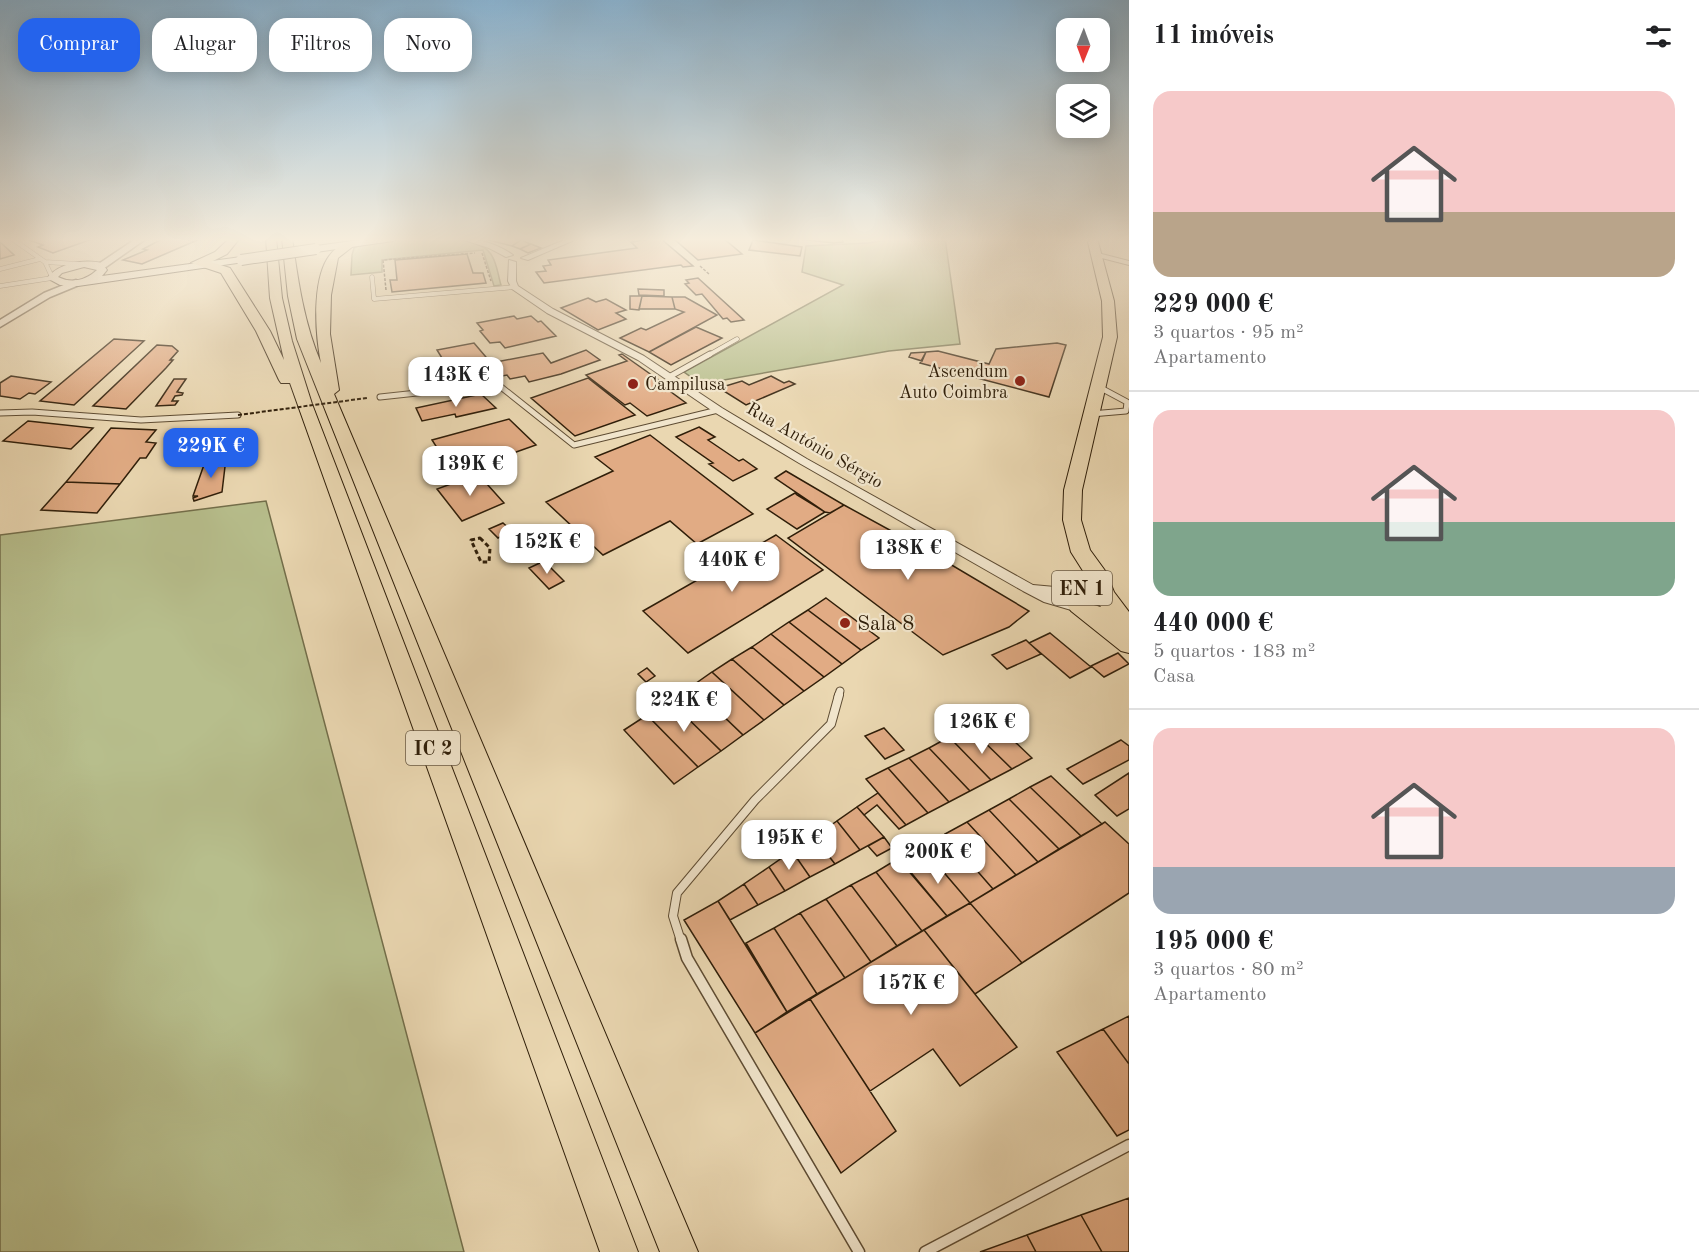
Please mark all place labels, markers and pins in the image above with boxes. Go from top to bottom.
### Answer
pin: 143K € [407,357,505,408]
place label: Ascendum Auto Coimbra [899,363,1008,402]
marker: Ascendum Auto Coimbra [1013,374,1027,388]
place label: Campilusa [645,376,726,394]
marker: Campilusa [626,377,640,391]
pin: 229K € [162,428,260,479]
pin: 139K € [421,446,519,497]
pin: 152K € [498,524,596,575]
pin: 138K € [859,530,957,581]
pin: 440K € [683,542,781,593]
place label: Sala 8 [857,614,915,635]
marker: Sala 8 [838,616,852,630]
pin: 224K € [635,682,733,733]
pin: 126K € [933,704,1031,755]
pin: 195K € [740,820,838,871]
pin: 200K € [889,834,987,885]
pin: 157K € [862,965,960,1016]

